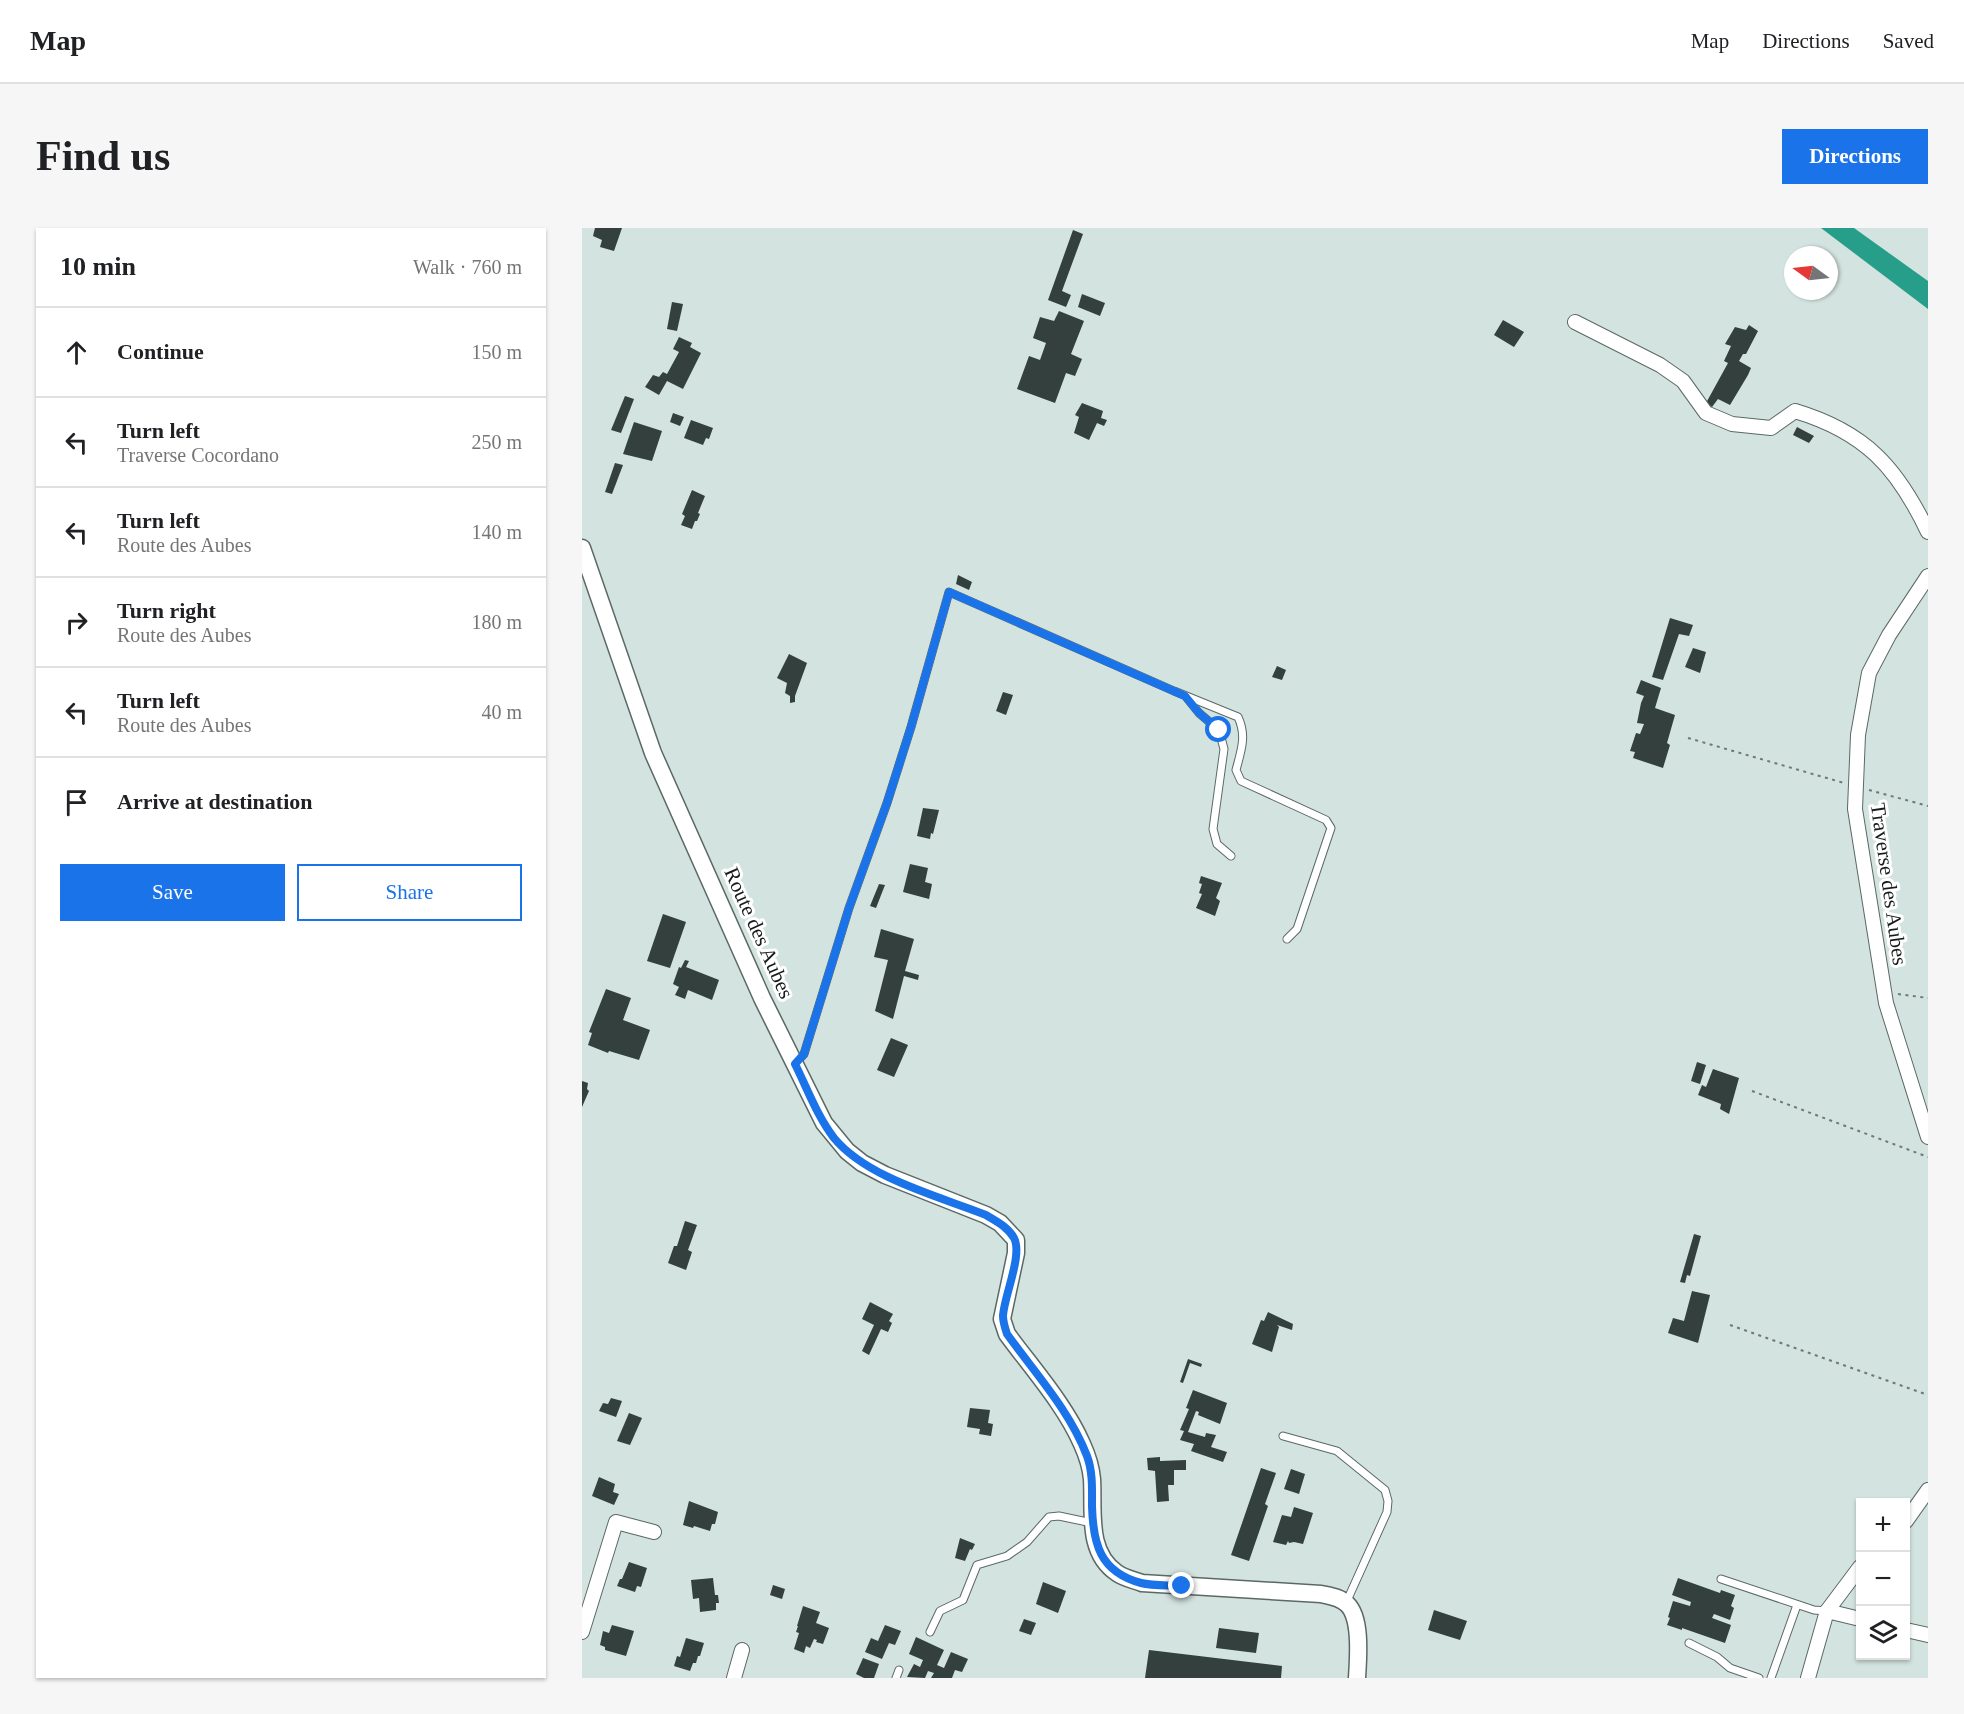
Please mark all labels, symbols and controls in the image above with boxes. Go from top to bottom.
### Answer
text: Map [30,25,86,56]
text: Map [1691,29,1729,53]
text: Directions [1762,29,1850,53]
text: Saved [1883,29,1934,53]
button: Directions [1782,129,1928,184]
text: Find us [36,133,170,179]
north arrow [1784,246,1838,300]
text: 10 min [60,252,136,281]
text: Walk · 760 m [413,256,522,278]
icon: ahead [60,336,93,369]
text: Continue [117,339,204,364]
text: 150 m [471,341,522,363]
text: Turn left [117,418,200,443]
icon: left [60,426,93,459]
text: 250 m [471,431,522,453]
text: Traverse Cocordano [117,444,279,466]
text: Turn left [117,508,200,533]
icon: left [60,516,93,549]
text: 140 m [471,521,522,543]
text: Route des Aubes [117,534,251,556]
text: Turn right [117,598,216,623]
icon: right [60,606,93,639]
text: 180 m [471,611,522,633]
text: Route des Aubes [117,624,251,646]
text: Turn left [117,688,200,713]
icon: left [60,696,93,729]
text: 40 m [481,701,522,723]
text: Route des Aubes [117,714,251,736]
route start [1205,716,1231,742]
icon: arrive [60,786,93,819]
text: Arrive at destination [117,789,313,814]
street label: Traverse des Aubes [1866,801,1912,967]
button: Save [60,864,285,921]
button: Share [297,864,522,921]
street label: Route des Aubes [719,864,799,1002]
map controls [1856,1498,1910,1660]
button: + [1856,1498,1910,1552]
button: − [1856,1552,1910,1606]
route end [1168,1572,1194,1598]
button: layers [1856,1606,1910,1660]

